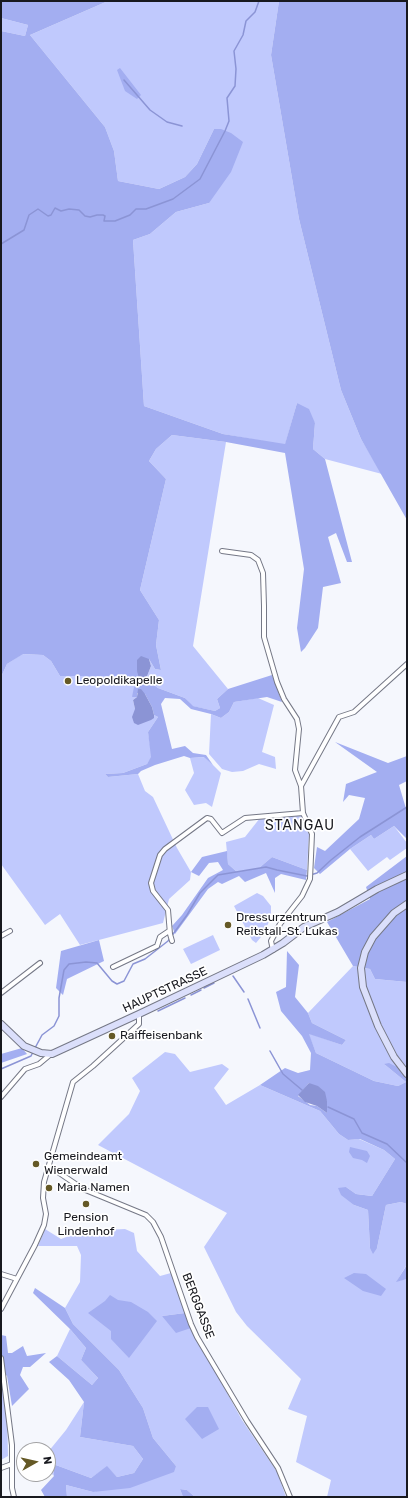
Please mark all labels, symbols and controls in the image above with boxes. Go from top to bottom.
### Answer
place label: Leopoldikapelle [76,674,162,688]
marker: Leopoldikapelle [63,676,73,686]
district label: STANGAU [265,818,335,834]
place label: Dressurzentrum Reitstall-St. Lukas [236,911,338,939]
marker: Dressurzentrum Reitstall-St. Lukas [223,920,233,930]
street label: HAUPTSTRASSE [120,964,210,1016]
place label: Raiffeisenbank [120,1029,203,1043]
marker: Raiffeisenbank [107,1031,117,1041]
place label: Gemeindeamt Wienerwald [44,1150,122,1178]
marker: Gemeindeamt Wienerwald [31,1159,41,1169]
place label: Maria Namen [57,1181,130,1195]
marker: Maria Namen [44,1183,54,1193]
marker: Pension Lindenhof [81,1199,91,1209]
place label: Pension Lindenhof [58,1211,114,1239]
street label: BERGGASSE [179,1271,217,1341]
north arrow [16,1442,56,1482]
text: N [40,1456,54,1465]

